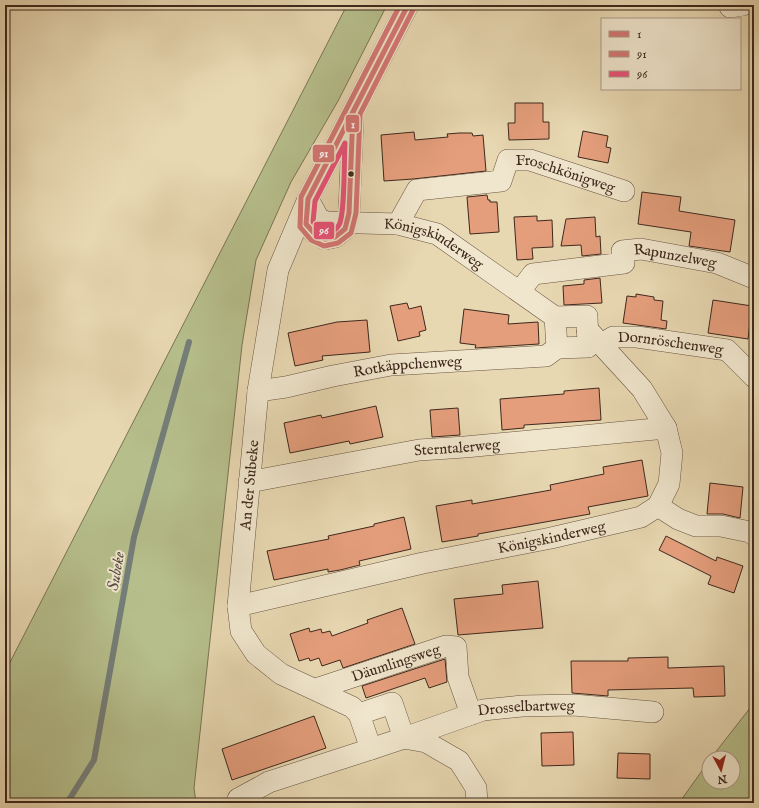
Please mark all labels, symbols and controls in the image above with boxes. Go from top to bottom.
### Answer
legend [601,18,741,90]
text: 1 [637,27,641,42]
text: 91 [636,47,647,62]
text: 96 [636,67,648,82]
line badge: 1 [345,114,360,133]
text: 1 [351,118,355,132]
line badge: 91 [312,144,335,163]
text: 91 [319,147,328,161]
street label: Froschkönigweg [516,151,618,198]
unlabelled marker [346,169,356,179]
street label: Königskinderweg [384,214,488,274]
line badge: 96 [313,221,335,240]
text: 96 [318,224,330,238]
street label: Rapunzelweg [633,240,719,273]
street label: Dornröschenweg [618,328,725,359]
street label: Rotkäppchenweg [352,352,463,382]
street label: Sterntalerweg [412,435,502,461]
street label: An der Subeke [236,439,263,532]
street label: Königskinderweg [496,516,608,558]
water label: Subeke [104,550,130,592]
street label: Däumlingsweg [349,639,444,687]
street label: Drosselbartweg [477,696,576,721]
north arrow [701,750,741,790]
text: N [716,771,729,787]

